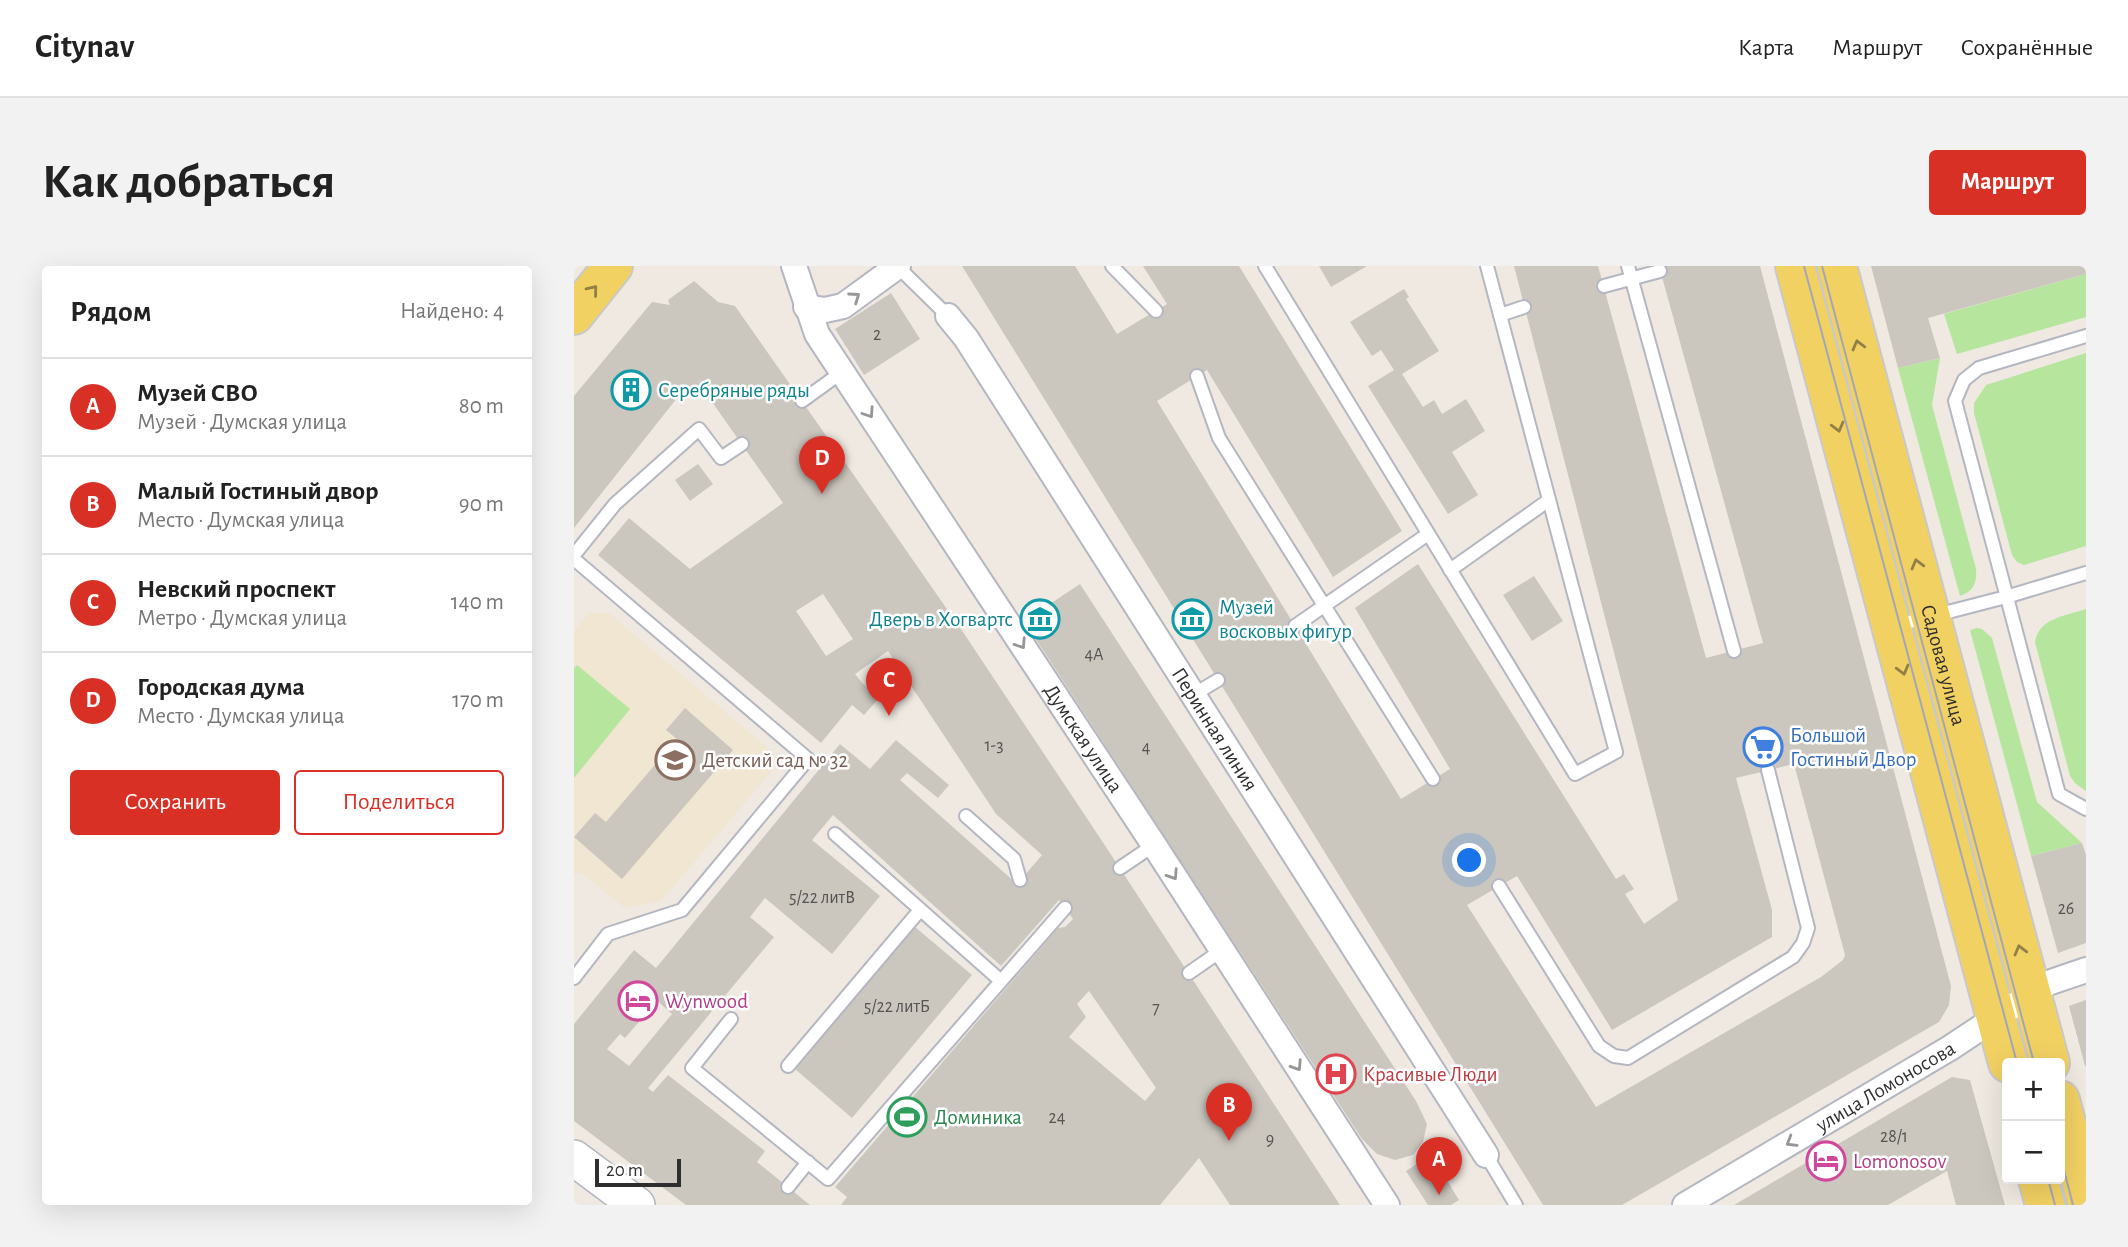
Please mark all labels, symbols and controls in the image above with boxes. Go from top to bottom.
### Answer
text: Citynav [35,31,134,64]
text: Карта [1738,36,1794,60]
text: Маршрут [1832,36,1922,60]
text: Сохранённые [1960,36,2093,60]
button: Маршрут [1929,150,2086,215]
text: Как добраться [42,158,335,207]
one-way arrow [585,286,598,298]
one-way arrow [847,293,860,305]
text: Рядом [70,297,152,327]
text: Найдено: 4 [400,300,504,323]
house number: 2 [873,326,881,344]
one-way arrow [1852,339,1866,351]
building icon: Серебряные ряды [610,369,652,411]
text: Музей СВО [137,380,258,406]
place label: Серебряные ряды [658,380,810,401]
text: A [86,395,100,418]
text: 80 m [459,395,504,418]
one-way arrow [861,405,873,418]
text: Музей · Думская улица [137,411,347,434]
one-way arrow [1830,420,1844,432]
pin: D [799,436,845,494]
text: Малый Гостиный двор [137,478,379,504]
text: B [86,493,100,516]
text: 90 m [459,493,504,516]
text: Место · Думская улица [137,509,344,532]
one-way arrow [1911,559,1925,571]
text: Невский проспект [137,576,335,602]
text: C [87,591,99,614]
text: 140 m [451,591,504,614]
place label: Музей восковых фигур [1219,597,1352,642]
museum icon: Дверь в Хогвартс [1019,598,1061,640]
museum icon: Музей восковых фигур [1171,598,1213,640]
street label: Садовая улица [1917,602,1969,728]
text: Метро · Думская улица [137,607,347,630]
place label: Дверь в Хогвартс [869,609,1013,630]
one-way arrow [1013,636,1026,649]
house number: 4А [1084,646,1104,664]
pin: C [866,658,912,716]
street label: Перинная линия [1168,664,1261,795]
one-way arrow [1895,664,1909,676]
text: Городская дума [137,674,305,700]
street label: Думская улица [1040,680,1127,797]
text: D [85,689,101,712]
text: 170 m [452,689,504,712]
text: Место · Думская улица [137,705,344,728]
place label: Большой Гостиный Двор [1790,725,1917,770]
supermarket icon: Большой Гостиный Двор [1742,726,1784,768]
house number: 1-3 [984,737,1004,755]
school or university icon: Детский сад № 32 [654,739,696,781]
house number: 4 [1142,739,1151,757]
place label: Детский сад № 32 [702,750,848,771]
button: Сохранить [70,770,280,835]
button: Поделиться [294,770,504,835]
your location [1452,843,1486,877]
one-way arrow [1165,867,1177,880]
house number: 5/22 литВ [789,889,855,907]
house number: 26 [2058,900,2074,918]
one-way arrow [2013,944,2028,956]
hotel icon: Wynwood [617,980,659,1022]
place label: Wynwood [665,991,748,1012]
house number: 5/22 литБ [864,998,930,1016]
house number: 7 [1152,1000,1160,1018]
street label: улица Ломоносова [1812,1037,1959,1136]
hospital icon: Красивые Люди [1315,1053,1357,1095]
one-way arrow [1288,1058,1301,1071]
map controls [2002,1058,2065,1184]
button: + [2002,1058,2065,1121]
place label: Красивые Люди [1363,1064,1498,1085]
pin: B [1206,1083,1252,1141]
sports icon: Доминика [886,1096,928,1138]
place label: Доминика [934,1107,1022,1128]
house number: 24 [1049,1109,1066,1127]
button: − [2002,1121,2065,1184]
house number: 28/1 [1880,1128,1908,1146]
house number: 9 [1266,1131,1274,1149]
one-way arrow [1785,1134,1798,1147]
pin: A [1416,1137,1462,1195]
hotel icon: Lomonosov [1805,1140,1847,1182]
place label: Lomonosov [1853,1151,1946,1172]
scale bar [595,1156,681,1188]
text: 20 m [606,1161,643,1180]

